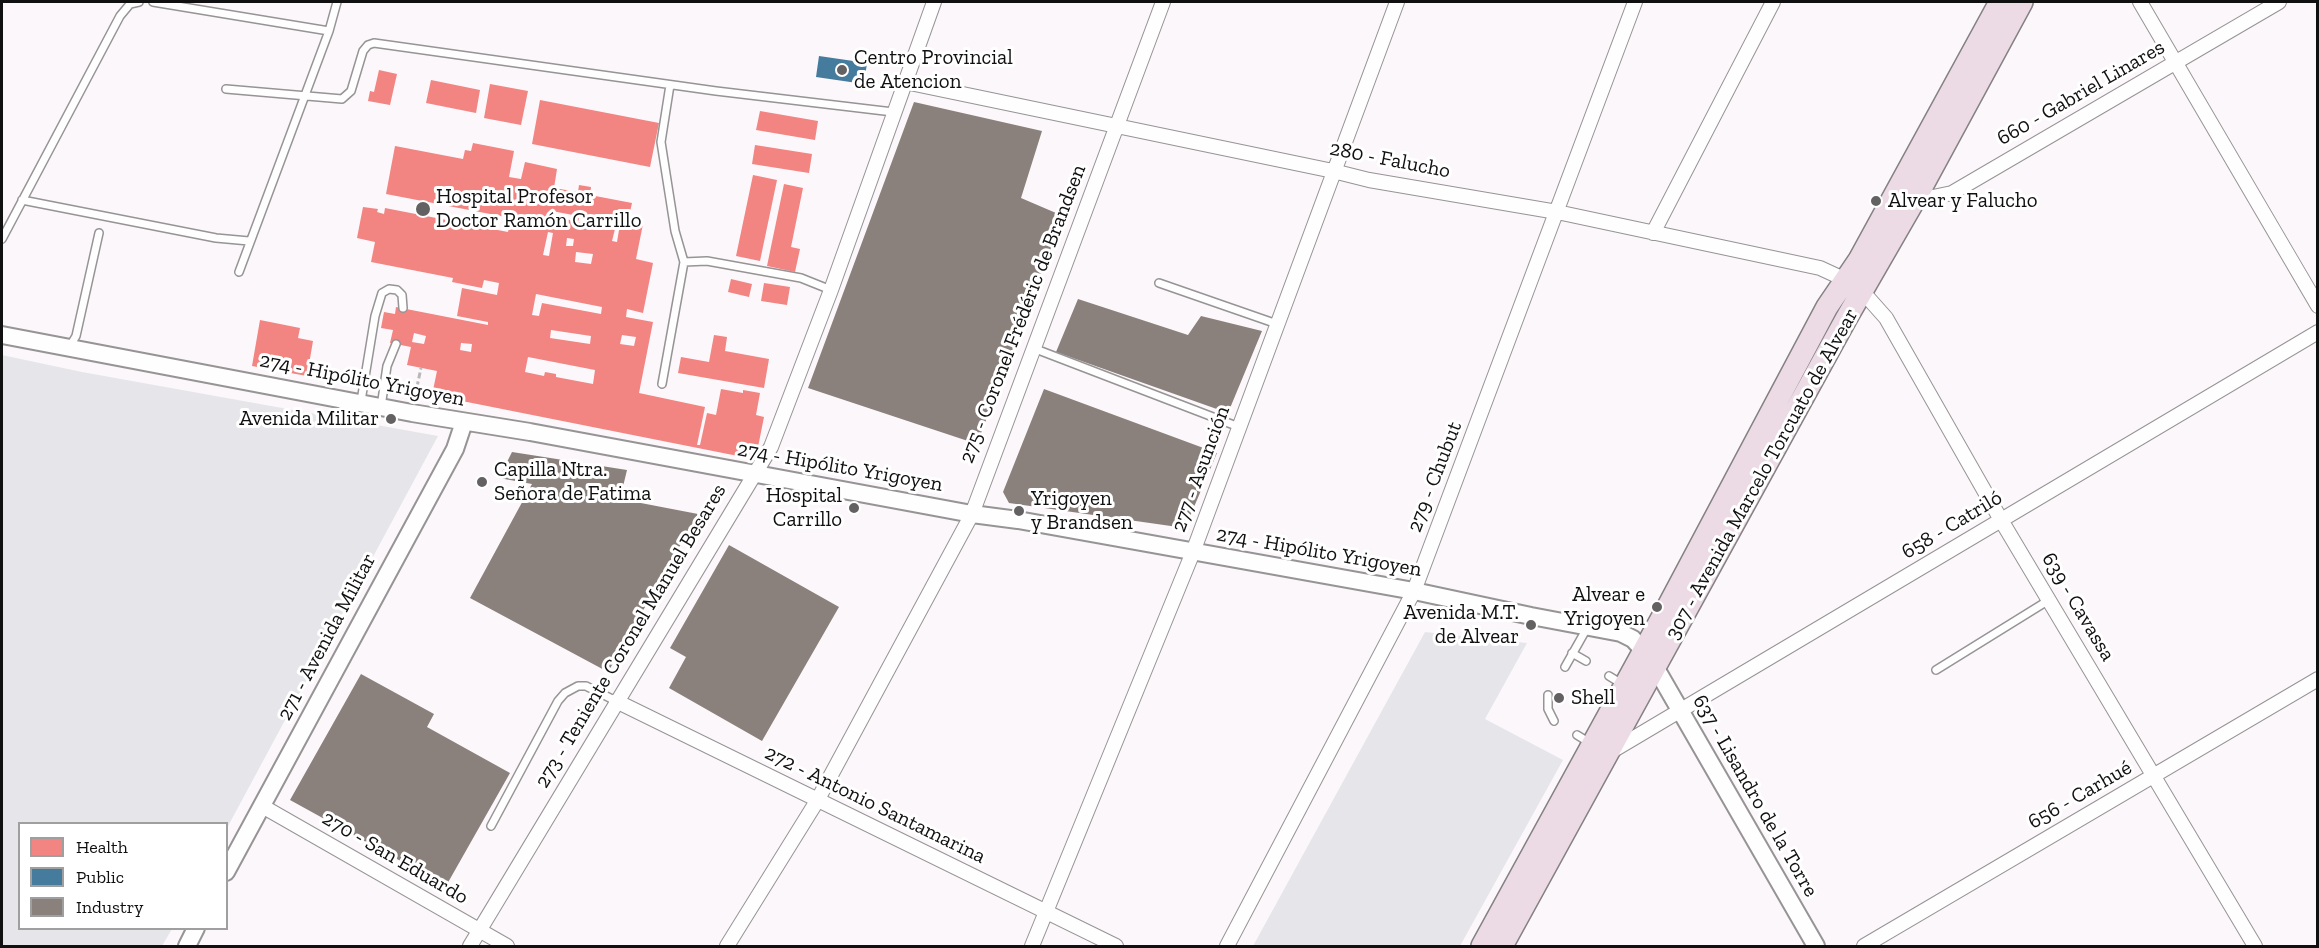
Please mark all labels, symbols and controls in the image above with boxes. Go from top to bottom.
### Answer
street label: 660 - Gabriel Linares [1993,35,2169,151]
place label: Centro Provincial de Atencion [854,45,1013,95]
marker: Centro Provincial de Atencion [835,63,849,77]
street label: 280 - Falucho [1328,136,1452,184]
street label: 275 - Coronel Frédéric de Brandsen [954,161,1092,467]
place label: Hospital Profesor Doctor Ramón Carrillo [436,184,641,234]
place label: Alvear y Falucho [1888,188,2038,214]
marker: Alvear y Falucho [1869,194,1883,208]
marker: Hospital Profesor Doctor Ramón Carrillo [414,200,432,218]
street label: 307 - Avenida Marcelo Torcuato de Alvear [1660,304,1864,644]
street label: 274 - Hipólito Yrigoyen [257,348,467,412]
street label: 277 - Asunción [1167,402,1235,536]
place label: Avenida Militar [239,406,379,432]
marker: Avenida Militar [384,412,398,426]
street label: 279 - Chubut [1402,418,1468,536]
street label: 274 - Hipólito Yrigoyen [735,437,945,497]
place label: Capilla Ntra. Señora de Fatima [494,457,651,507]
marker: Capilla Ntra. Señora de Fatima [475,475,489,489]
street label: 273 - Teniente Coronel Manuel Besares [530,479,732,793]
place label: Hospital Carrillo [766,483,842,533]
street label: 658 - Catriló [1897,485,2007,565]
place label: Yrigoyen y Brandsen [1031,486,1133,536]
marker: Hospital Carrillo [847,501,861,515]
marker: Yrigoyen y Brandsen [1012,504,1026,518]
street label: 274 - Hipólito Yrigoyen [1214,522,1424,582]
street label: 639 - Cavassa [2036,548,2120,666]
street label: 271 - Avenida Militar [272,549,382,725]
place label: Alvear e Yrigoyen [1564,582,1645,632]
place label: Avenida M.T. de Alvear [1404,600,1519,650]
marker: Alvear e Yrigoyen [1650,600,1664,614]
marker: Avenida M.T. de Alvear [1524,618,1538,632]
place label: Shell [1571,685,1615,711]
street label: 637 - Lisandro de la Torre [1687,690,1823,902]
marker: Shell [1552,691,1566,705]
street label: 272 - Antonio Santamarina [761,741,989,869]
street label: 656 - Carhué [2024,755,2136,835]
street label: 270 - San Eduardo [317,806,473,910]
legend [18,822,228,930]
text: Health [76,836,128,858]
text: Public [76,866,124,888]
text: Industry [76,896,143,918]

